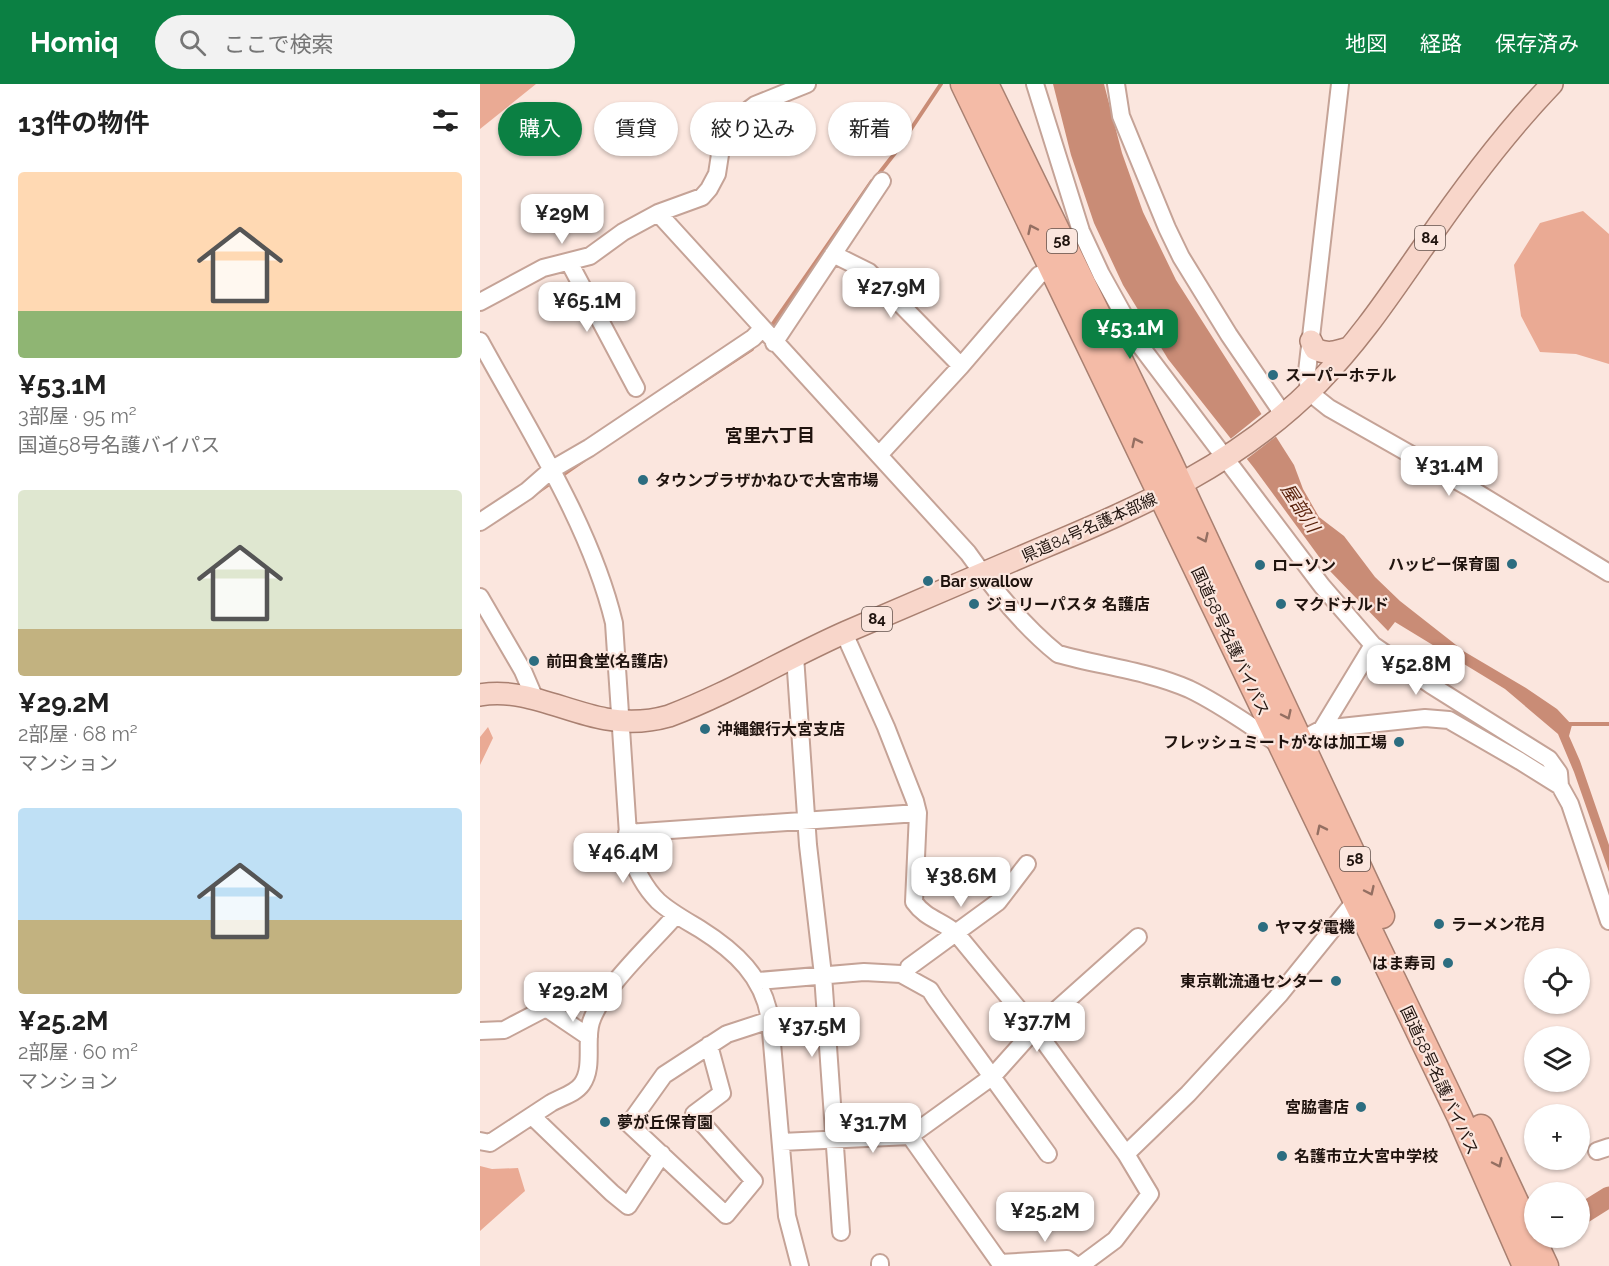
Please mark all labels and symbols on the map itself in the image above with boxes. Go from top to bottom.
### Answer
pin: ¥29M [526,194,598,245]
one-way arrow [1027,225,1039,236]
road number: 84 [1415,226,1445,250]
road number: 58 [1047,229,1077,253]
pin: ¥27.9M [842,268,940,319]
pin: ¥65.1M [538,282,636,333]
pin: ¥53.1M [1081,309,1179,360]
place label: スーパーホテル [1285,366,1397,385]
marker: スーパーホテル [1266,368,1280,382]
district label: 宮里六丁目 [725,425,815,446]
one-way arrow [1131,438,1143,449]
pin: ¥31.4M [1400,446,1498,497]
place label: タウンプラザかねひで大宮市場 [655,471,879,490]
marker: タウンプラザかねひで大宮市場 [636,473,650,487]
water label: 屋部川 [1277,479,1325,538]
street label: 県道84号名護本部線 [1019,489,1160,566]
one-way arrow [1197,532,1209,543]
place label: ハッピー保育園 [1388,555,1500,574]
place label: ローソン [1272,556,1336,575]
marker: ハッピー保育園 [1505,557,1519,571]
marker: ローソン [1253,558,1267,572]
street label: 国道58号名護バイパス [1188,564,1273,719]
place label: Bar swallow [940,572,1033,591]
marker: Bar swallow [921,574,935,588]
place label: ジョリーパスタ 名護店 [986,595,1150,614]
place label: マクドナルド [1293,595,1389,614]
marker: ジョリーパスタ 名護店 [967,597,981,611]
marker: マクドナルド [1274,597,1288,611]
road number: 84 [862,607,892,631]
pin: ¥52.8M [1367,645,1465,696]
place label: 前田食堂(名護店) [546,652,668,671]
marker: 前田食堂(名護店) [527,654,541,668]
one-way arrow [1280,708,1292,719]
place label: 沖縄銀行大宮支店 [717,720,845,739]
marker: 沖縄銀行大宮支店 [698,722,712,736]
place label: フレッシュミートがなは加工場 [1163,733,1387,752]
marker: フレッシュミートがなは加工場 [1392,735,1406,749]
one-way arrow [1317,824,1329,835]
pin: ¥46.4M [574,833,672,884]
road number: 58 [1340,847,1370,871]
pin: ¥38.6M [912,857,1010,908]
one-way arrow [1363,885,1375,896]
place label: ラーメン花月 [1451,915,1546,934]
marker: ラーメン花月 [1432,917,1446,931]
place label: ヤマダ電機 [1275,918,1355,937]
marker: ヤマダ電機 [1256,920,1270,934]
place label: はま寿司 [1372,954,1436,973]
marker: はま寿司 [1441,956,1455,970]
pin: ¥29.2M [524,972,622,1023]
place label: 東京靴流通センター [1180,972,1324,991]
marker: 東京靴流通センター [1329,974,1343,988]
pin: ¥37.7M [988,1002,1086,1053]
street label: 国道58号名護バイパス [1397,1003,1482,1158]
pin: ¥37.5M [763,1007,861,1058]
place label: 宮脇書店 [1285,1098,1349,1117]
marker: 宮脇書店 [1354,1100,1368,1114]
pin: ¥31.7M [824,1103,922,1154]
place label: 夢が丘保育園 [617,1113,713,1132]
marker: 夢が丘保育園 [598,1115,612,1129]
place label: 名護市立大宮中学校 [1294,1147,1438,1166]
marker: 名護市立大宮中学校 [1275,1149,1289,1163]
one-way arrow [1490,1156,1502,1167]
pin: ¥25.2M [996,1192,1094,1243]

